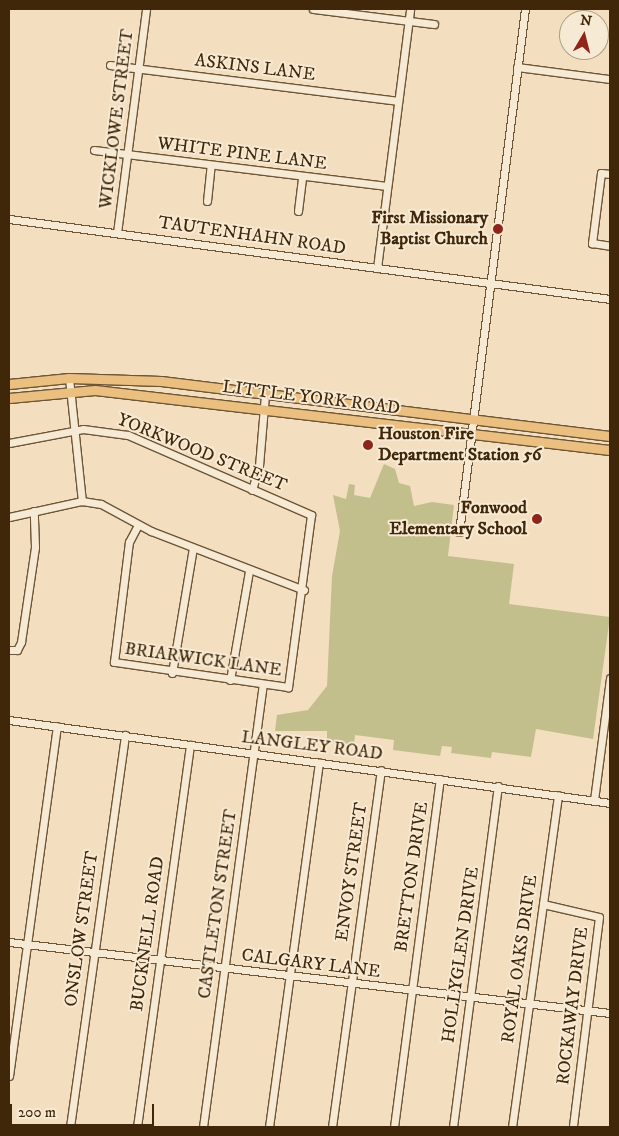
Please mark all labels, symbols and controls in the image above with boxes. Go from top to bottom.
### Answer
north arrow [559,10,609,60]
text: N [579,11,593,31]
street label: WICKLOWE STREET [95,28,139,210]
street label: ASKINS LANE [194,50,316,86]
street label: WHITE PINE LANE [156,133,328,175]
place label: First Missionary Baptist Church [371,208,488,250]
street label: TAUTENHAHN ROAD [157,212,347,260]
marker: First Missionary Baptist Church [492,223,504,235]
street label: LITTLE YORK ROAD [221,376,401,420]
street label: YORKWOOD STREET [114,409,290,497]
place label: Houston Fire Department Station 56 [378,424,541,466]
marker: Houston Fire Department Station 56 [362,439,374,451]
place label: Fonwood Elementary School [389,498,527,540]
marker: Fonwood Elementary School [531,513,543,525]
street label: BRIARWICK LANE [123,638,283,682]
street label: LANGLEY ROAD [240,727,384,765]
street label: BRETTON DRIVE [391,800,433,954]
street label: ENVOY STREET [332,801,372,943]
street label: CASTLETON STREET [194,808,242,1000]
street label: ONSLOW STREET [60,850,104,1008]
street label: BUCKNELL ROAD [126,855,170,1013]
street label: HOLLYGLEN DRIVE [438,866,484,1044]
street label: ROYAL OAKS DRIVE [497,873,543,1045]
street label: ROCKAWAY DRIVE [553,926,593,1086]
street label: CALGARY LANE [240,945,382,983]
scale bar [12,1094,156,1126]
text: 200 m [18,1103,56,1122]

